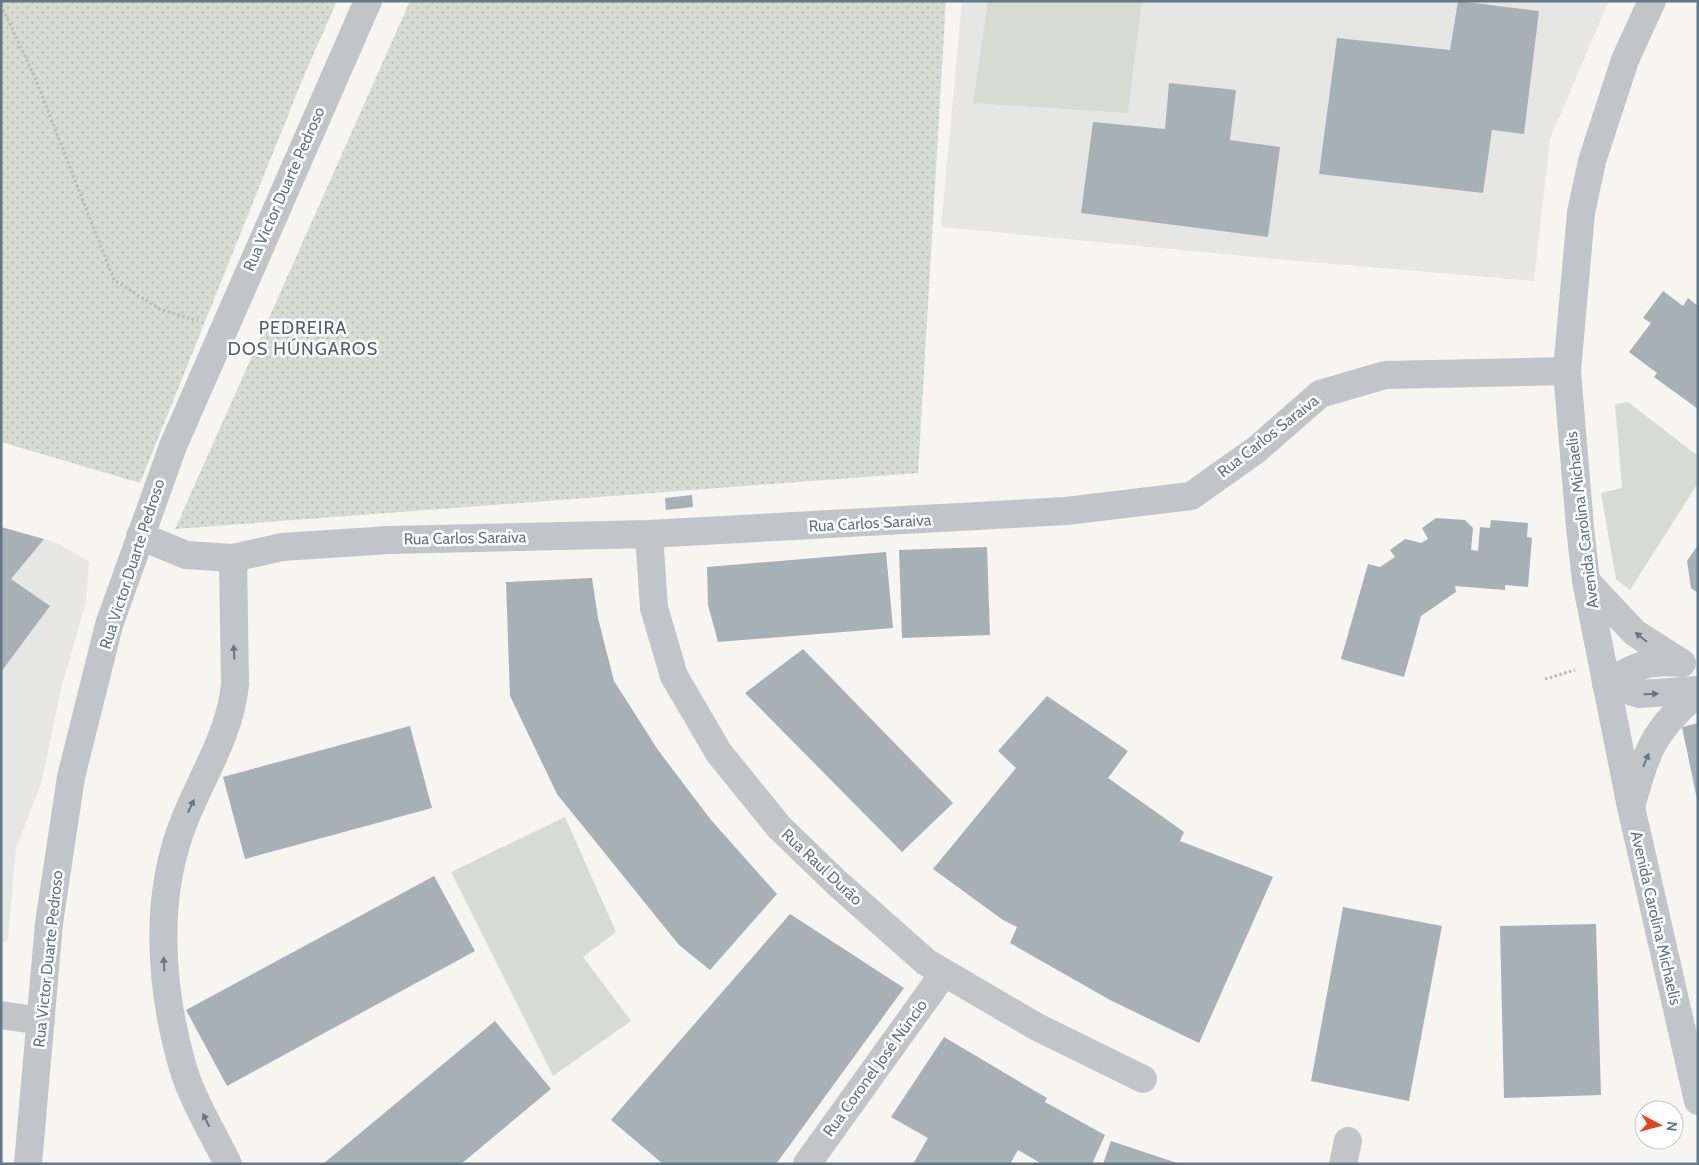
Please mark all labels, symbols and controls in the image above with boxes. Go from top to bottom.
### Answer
street label: Rua Victor Duarte Pedroso [239,104,329,274]
district label: PEDREIRA DOS HÚNGAROS [228,317,378,360]
street label: Rua Carlos Saraiva [1214,390,1323,481]
street label: Avenida Carolina Michaelis [1562,430,1602,610]
street label: Rua Victor Duarte Pedroso [95,476,169,652]
street label: Rua Carlos Saraiva [808,510,932,536]
street label: Rua Carlos Saraiva [403,527,527,549]
one-way arrow [1635,631,1648,642]
one-way arrow [229,644,237,660]
one-way arrow [1644,689,1660,697]
one-way arrow [1642,753,1650,767]
one-way arrow [187,799,195,813]
street label: Rua Raul Durão [778,825,866,909]
street label: Avenida Carolina Michaelis [1627,829,1685,1007]
street label: Rua Victor Duarte Pedroso [29,869,67,1048]
one-way arrow [160,956,168,972]
street label: Rua Coronel José Núncio [819,996,931,1140]
north arrow [1634,1100,1684,1150]
one-way arrow [202,1113,210,1127]
text: N [1662,1120,1681,1132]

